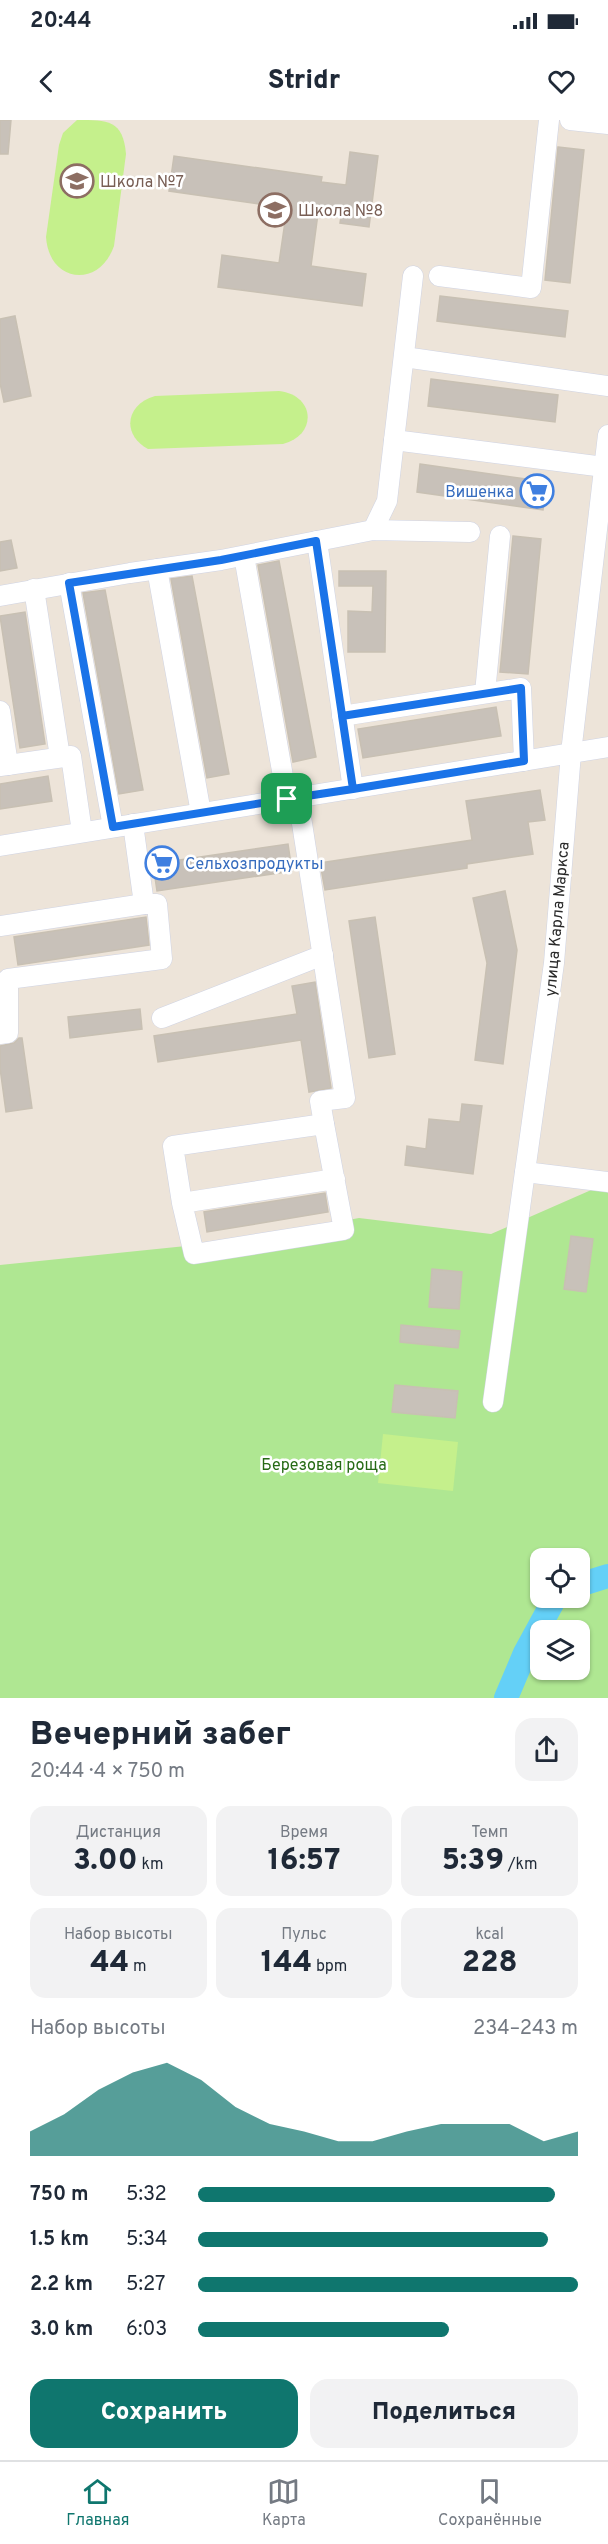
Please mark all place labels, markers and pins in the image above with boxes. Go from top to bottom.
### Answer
school or university icon: Школа №7 [59,163,95,199]
place label: Школа №7 [100,173,184,193]
school or university icon: Школа №8 [257,192,293,228]
place label: Школа №8 [298,202,383,222]
supermarket icon: Вишенка [519,473,555,509]
place label: Вишенка [445,483,514,503]
pin [261,773,312,824]
supermarket icon: Сельхозпродукты [144,845,180,881]
place label: Сельхозпродукты [185,855,323,875]

